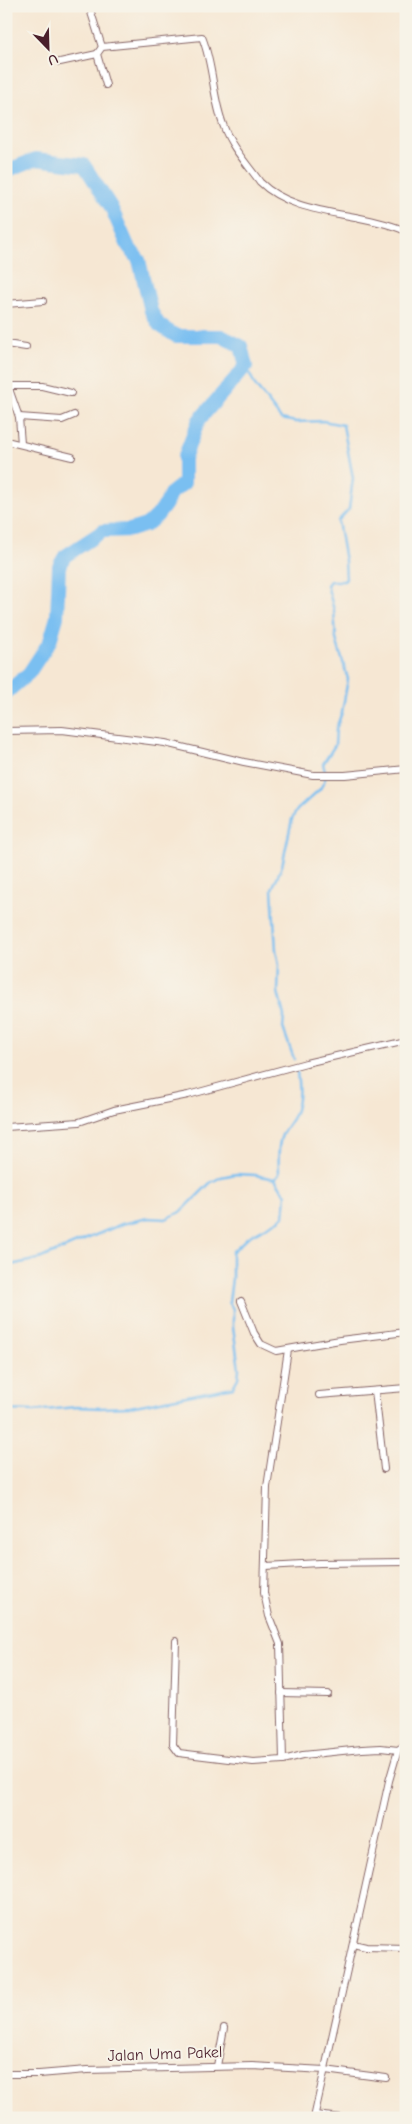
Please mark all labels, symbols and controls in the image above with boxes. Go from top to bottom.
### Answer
north arrow [22,22,72,72]
text: U [45,50,61,69]
street label: Jalan Uma Pakel [107,2043,223,2065]

